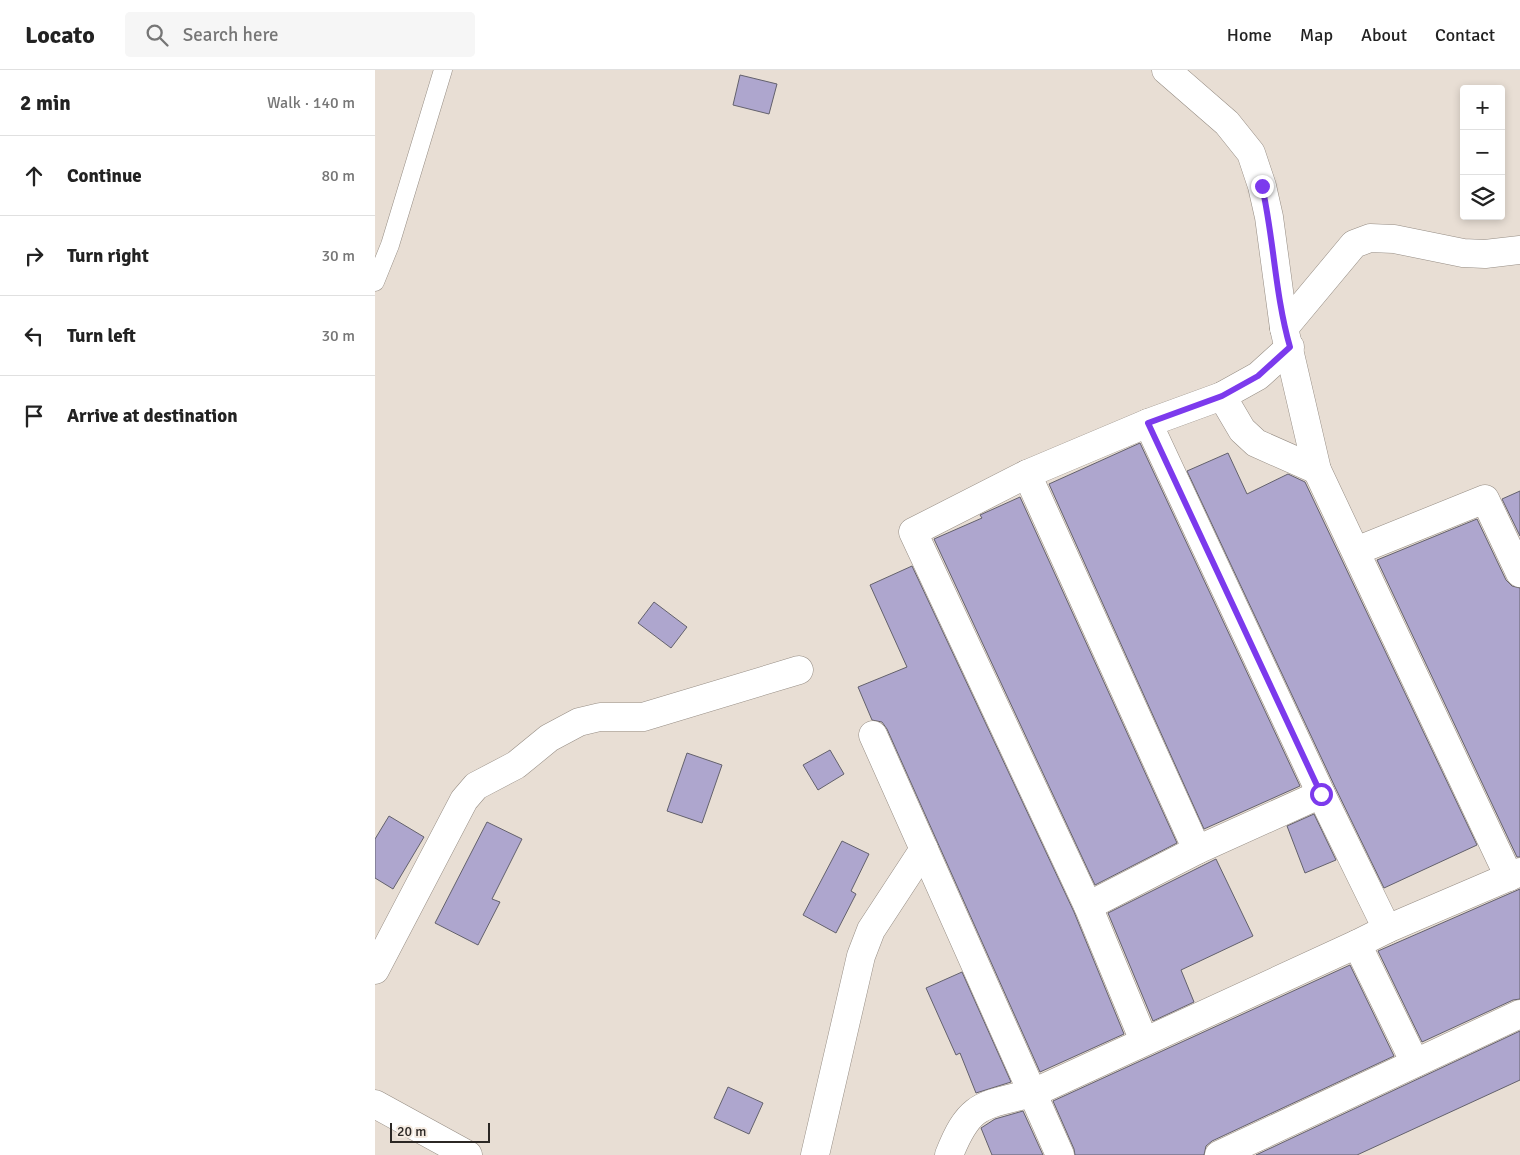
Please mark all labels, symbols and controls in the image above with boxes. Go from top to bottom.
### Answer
search box [125,12,475,57]
text: Locato [25,20,95,50]
icon: search [143,21,171,49]
text: Search here [183,23,279,47]
text: Home [1227,24,1272,46]
text: Map [1300,24,1333,46]
text: About [1361,24,1407,46]
text: Contact [1435,24,1495,46]
map controls [1460,85,1505,220]
button: + [1460,85,1505,130]
text: 2 min [20,90,71,116]
text: Walk · 140 m [267,93,355,113]
button: − [1460,130,1505,175]
icon: ahead [20,162,48,190]
text: Continue [67,164,142,188]
text: 80 m [321,166,355,186]
route end [1251,175,1274,198]
button: layers [1460,175,1505,220]
icon: right [20,242,48,270]
text: Turn right [67,244,149,268]
text: 30 m [321,246,355,266]
icon: left [20,322,48,350]
text: Turn left [67,324,136,348]
text: 30 m [321,326,355,346]
icon: arrive [20,402,48,430]
text: Arrive at destination [67,404,238,428]
route start [1310,783,1333,806]
scale bar [390,1120,490,1143]
text: 20 m [397,1123,426,1140]

